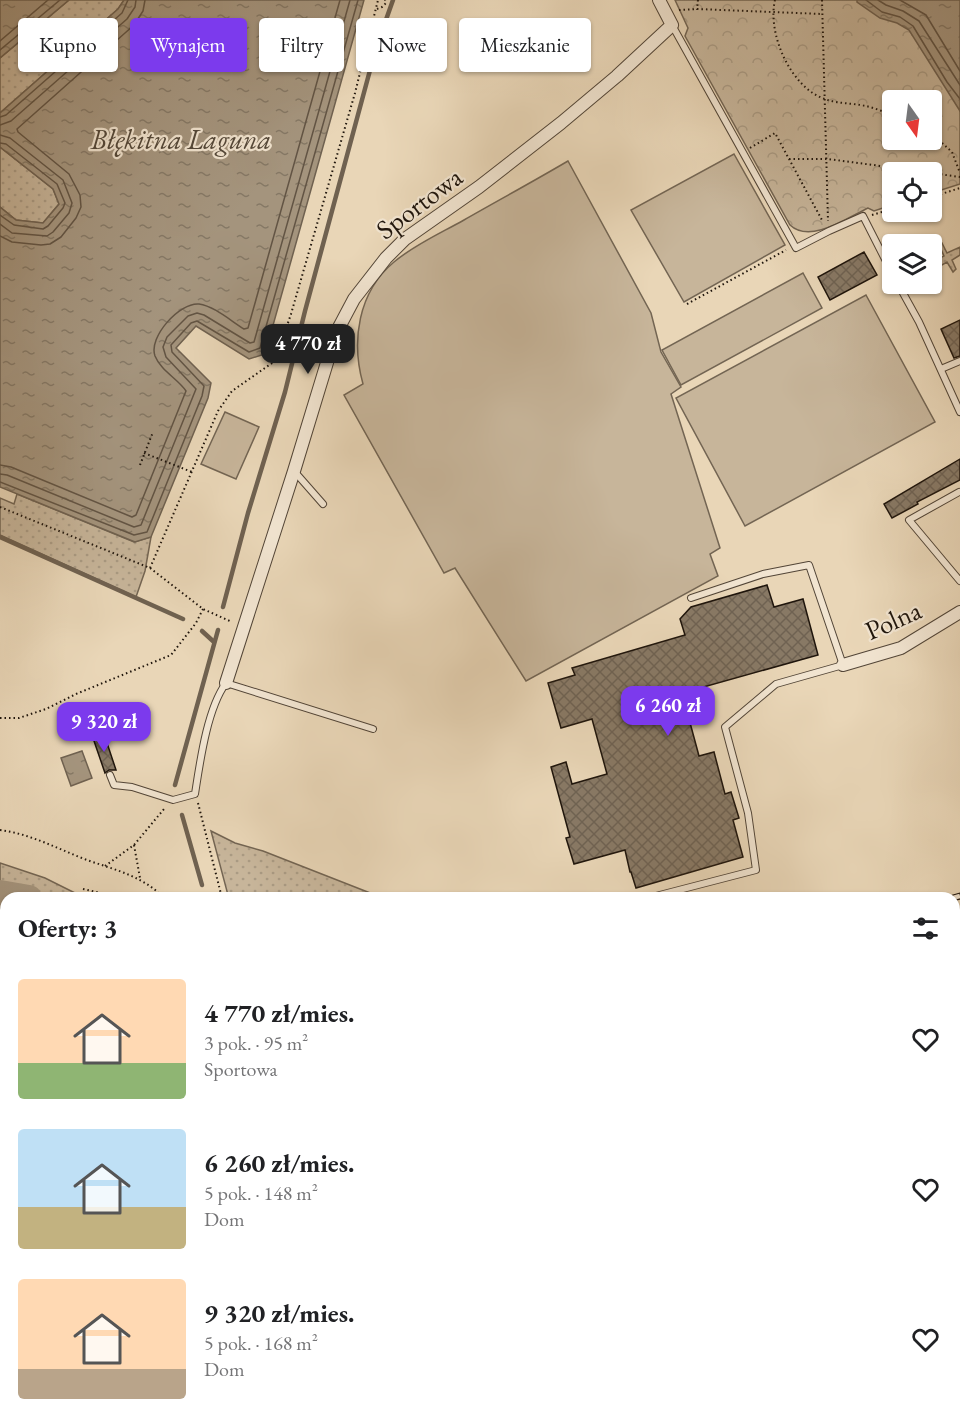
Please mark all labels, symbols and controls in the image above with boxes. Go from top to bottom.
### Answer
chip: Kupno [18,18,118,72]
chip: Wynajem [130,18,247,72]
chip: Filtry [259,18,344,72]
chip: Nowe [356,18,447,72]
chip: Mieszkanie [459,18,591,72]
north arrow [882,90,942,150]
map controls [882,90,942,294]
water label: Błękitna Laguna [90,121,271,157]
street label: Sportowa [369,159,469,247]
button: locate [882,162,942,222]
button: layers [882,234,942,294]
pin: 4 770 zł [246,324,370,375]
text: 4 770 zł [275,330,341,356]
street label: Polna [859,592,927,648]
pin: 6 260 zł [606,686,730,737]
text: 6 260 zł [635,692,701,718]
pin: 9 320 zł [42,702,166,753]
text: 9 320 zł [71,708,137,734]
text: Oferty: 3 [18,911,118,945]
icon: filters [909,912,942,945]
text: 4 770 zł/mies. [204,996,354,1030]
icon: home [66,1003,138,1075]
icon: heart [909,1023,942,1056]
text: 3 pok. · 95 m² [204,1030,308,1056]
text: Sportowa [204,1056,278,1082]
text: 6 260 zł/mies. [204,1146,354,1180]
icon: home [66,1153,138,1225]
icon: heart [909,1173,942,1206]
text: 5 pok. · 148 m² [204,1180,318,1206]
text: Dom [204,1206,245,1232]
text: 9 320 zł/mies. [204,1296,354,1330]
icon: home [66,1303,138,1375]
icon: heart [909,1323,942,1356]
text: 5 pok. · 168 m² [204,1330,318,1356]
text: Dom [204,1356,245,1382]

